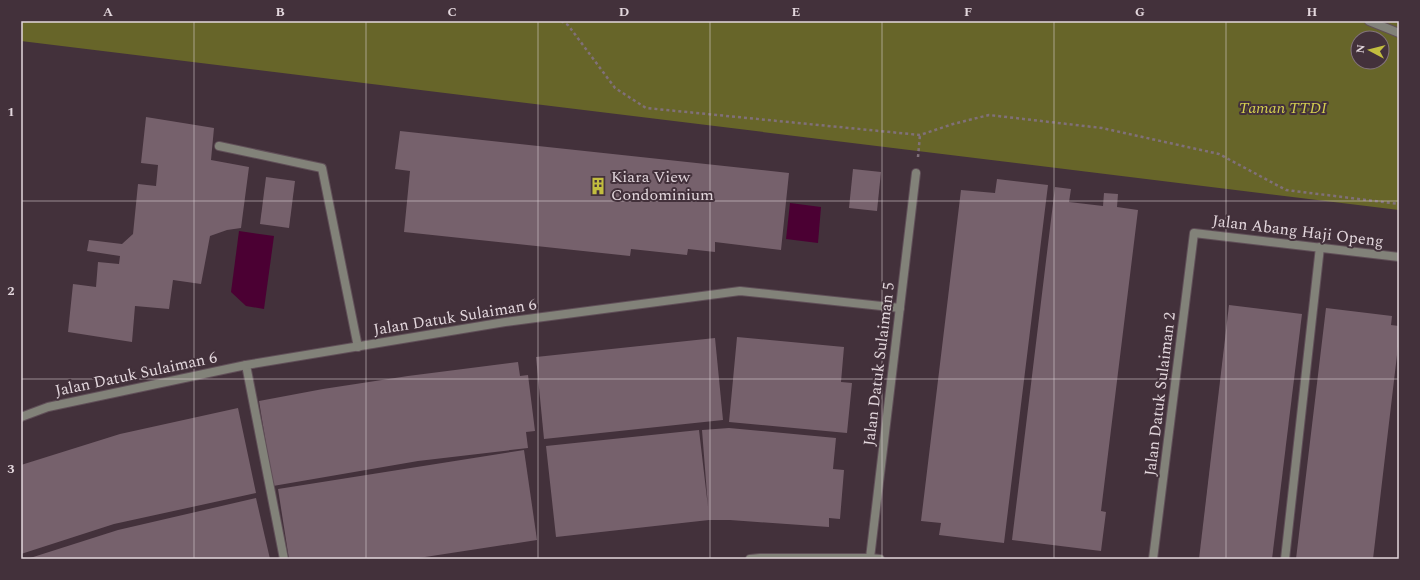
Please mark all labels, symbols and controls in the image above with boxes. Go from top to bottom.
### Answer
text: A [103,2,113,22]
text: B [275,2,285,22]
text: C [447,2,457,22]
text: D [619,2,629,22]
text: E [792,2,801,22]
text: F [964,2,972,22]
text: G [1135,2,1145,22]
text: H [1307,2,1318,22]
north arrow [1350,30,1390,70]
text: N [1352,43,1370,54]
park label: Taman TTDI [1239,96,1327,120]
text: 1 [7,102,15,122]
place label: Kiara View Condominium [611,165,714,207]
building icon: Kiara View Condominium [588,176,608,196]
street label: Jalan Abang Haji Openg [1211,209,1385,253]
text: 2 [7,281,15,301]
street label: Jalan Datuk Sulaiman 5 [857,281,901,447]
street label: Jalan Datuk Sulaiman 6 [372,292,538,342]
street label: Jalan Datuk Sulaiman 2 [1138,311,1182,477]
street label: Jalan Datuk Sulaiman 6 [53,345,219,403]
text: 3 [7,459,15,479]

